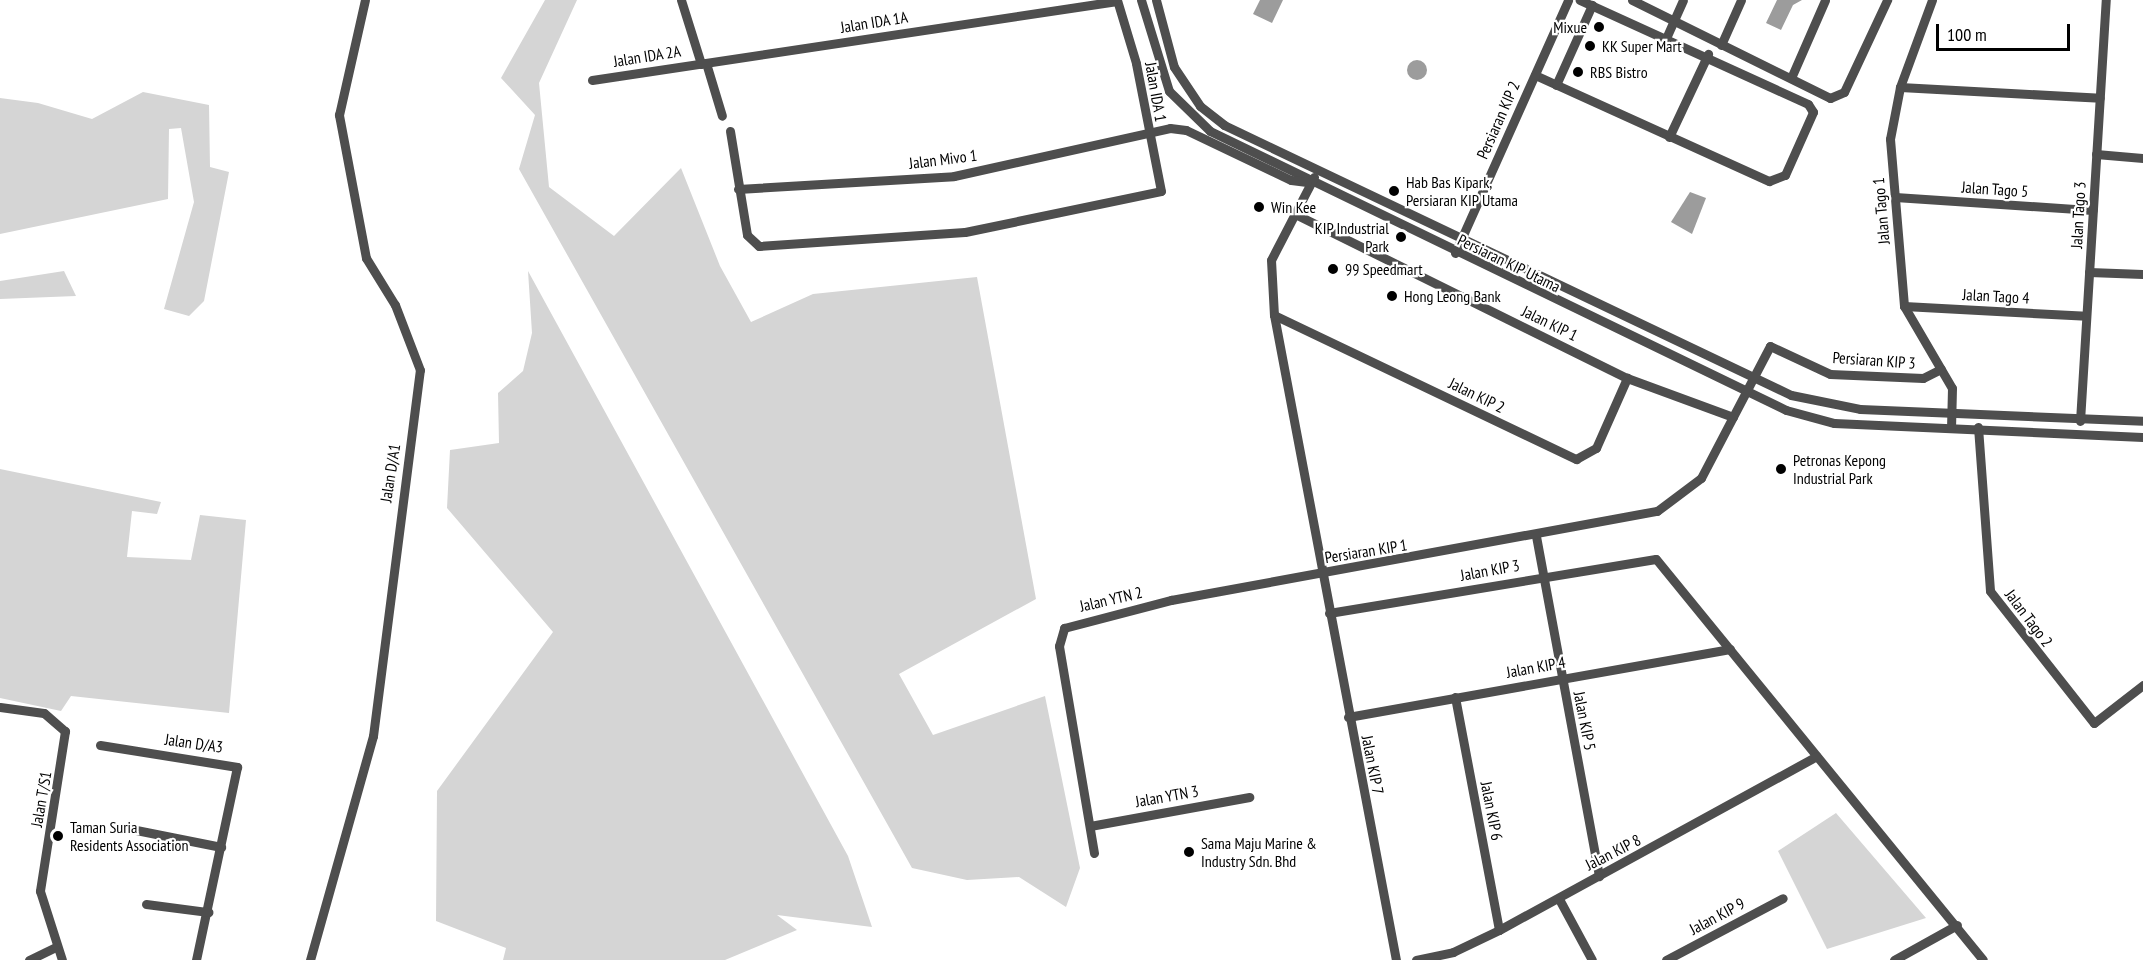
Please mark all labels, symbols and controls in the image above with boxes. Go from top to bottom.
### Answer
street label: Jalan IDA 1A [839,7,909,37]
scale bar [1939,12,2072,50]
place label: Mixue [1553,17,1587,37]
marker: Mixue [1592,20,1606,34]
text: 100 m [1947,23,1987,46]
place label: KK Super Mart [1602,36,1682,56]
marker: KK Super Mart [1583,39,1597,53]
street label: Jalan IDA 2A [612,41,682,71]
street label: Jalan IDA 1 [1141,60,1171,124]
place label: RBS Bistro [1590,62,1648,82]
marker: RBS Bistro [1571,65,1585,79]
street label: Persiaran KIP 2 [1472,78,1524,162]
street label: Jalan Mivo 1 [908,145,978,173]
place label: Hab Bas Kipark, Persiaran KIP Utama [1406,172,1518,210]
street label: Jalan Tago 1 [1868,177,1894,245]
street label: Jalan Tago 5 [1961,177,2029,201]
street label: Jalan Tago 3 [2067,181,2089,249]
marker: Hab Bas Kipark, Persiaran KIP Utama [1387,184,1401,198]
place label: Win Kee [1271,197,1316,217]
marker: Win Kee [1252,200,1266,214]
place label: KIP Industrial Park [1314,218,1389,256]
marker: KIP Industrial Park [1394,230,1408,244]
street label: Persiaran KIP Utama [1454,230,1564,296]
place label: 99 Speedmart [1345,259,1423,279]
marker: 99 Speedmart [1326,262,1340,276]
street label: Jalan Tago 4 [1962,285,2030,307]
place label: Hong Leong Bank [1404,286,1501,306]
marker: Hong Leong Bank [1385,289,1399,303]
street label: Jalan KIP 1 [1519,301,1581,345]
street label: Persiaran KIP 3 [1832,348,1916,372]
street label: Jalan KIP 2 [1446,373,1508,417]
street label: Jalan D/A1 [376,443,404,503]
place label: Petronas Kepong Industrial Park [1793,450,1886,488]
marker: Petronas Kepong Industrial Park [1774,462,1788,476]
street label: Persiaran KIP 1 [1323,535,1409,567]
street label: Jalan KIP 3 [1459,555,1521,585]
street label: Jalan YTN 2 [1078,582,1144,616]
street label: Jalan Tago 2 [2001,585,2057,651]
street label: Jalan KIP 4 [1505,652,1567,682]
street label: Jalan KIP 5 [1570,690,1600,752]
street label: Jalan D/A3 [164,729,224,757]
street label: Jalan KIP 7 [1358,734,1388,796]
street label: Jalan T/S1 [27,769,55,829]
street label: Jalan KIP 6 [1477,780,1507,842]
street label: Jalan YTN 3 [1134,781,1200,811]
place label: Taman Suria Residents Association [70,817,189,855]
marker: Taman Suria Residents Association [51,829,65,843]
street label: Jalan KIP 8 [1582,830,1644,874]
place label: Sama Maju Marine & Industry Sdn. Bhd [1201,833,1317,871]
marker: Sama Maju Marine & Industry Sdn. Bhd [1182,845,1196,859]
street label: Jalan KIP 9 [1686,893,1748,939]

